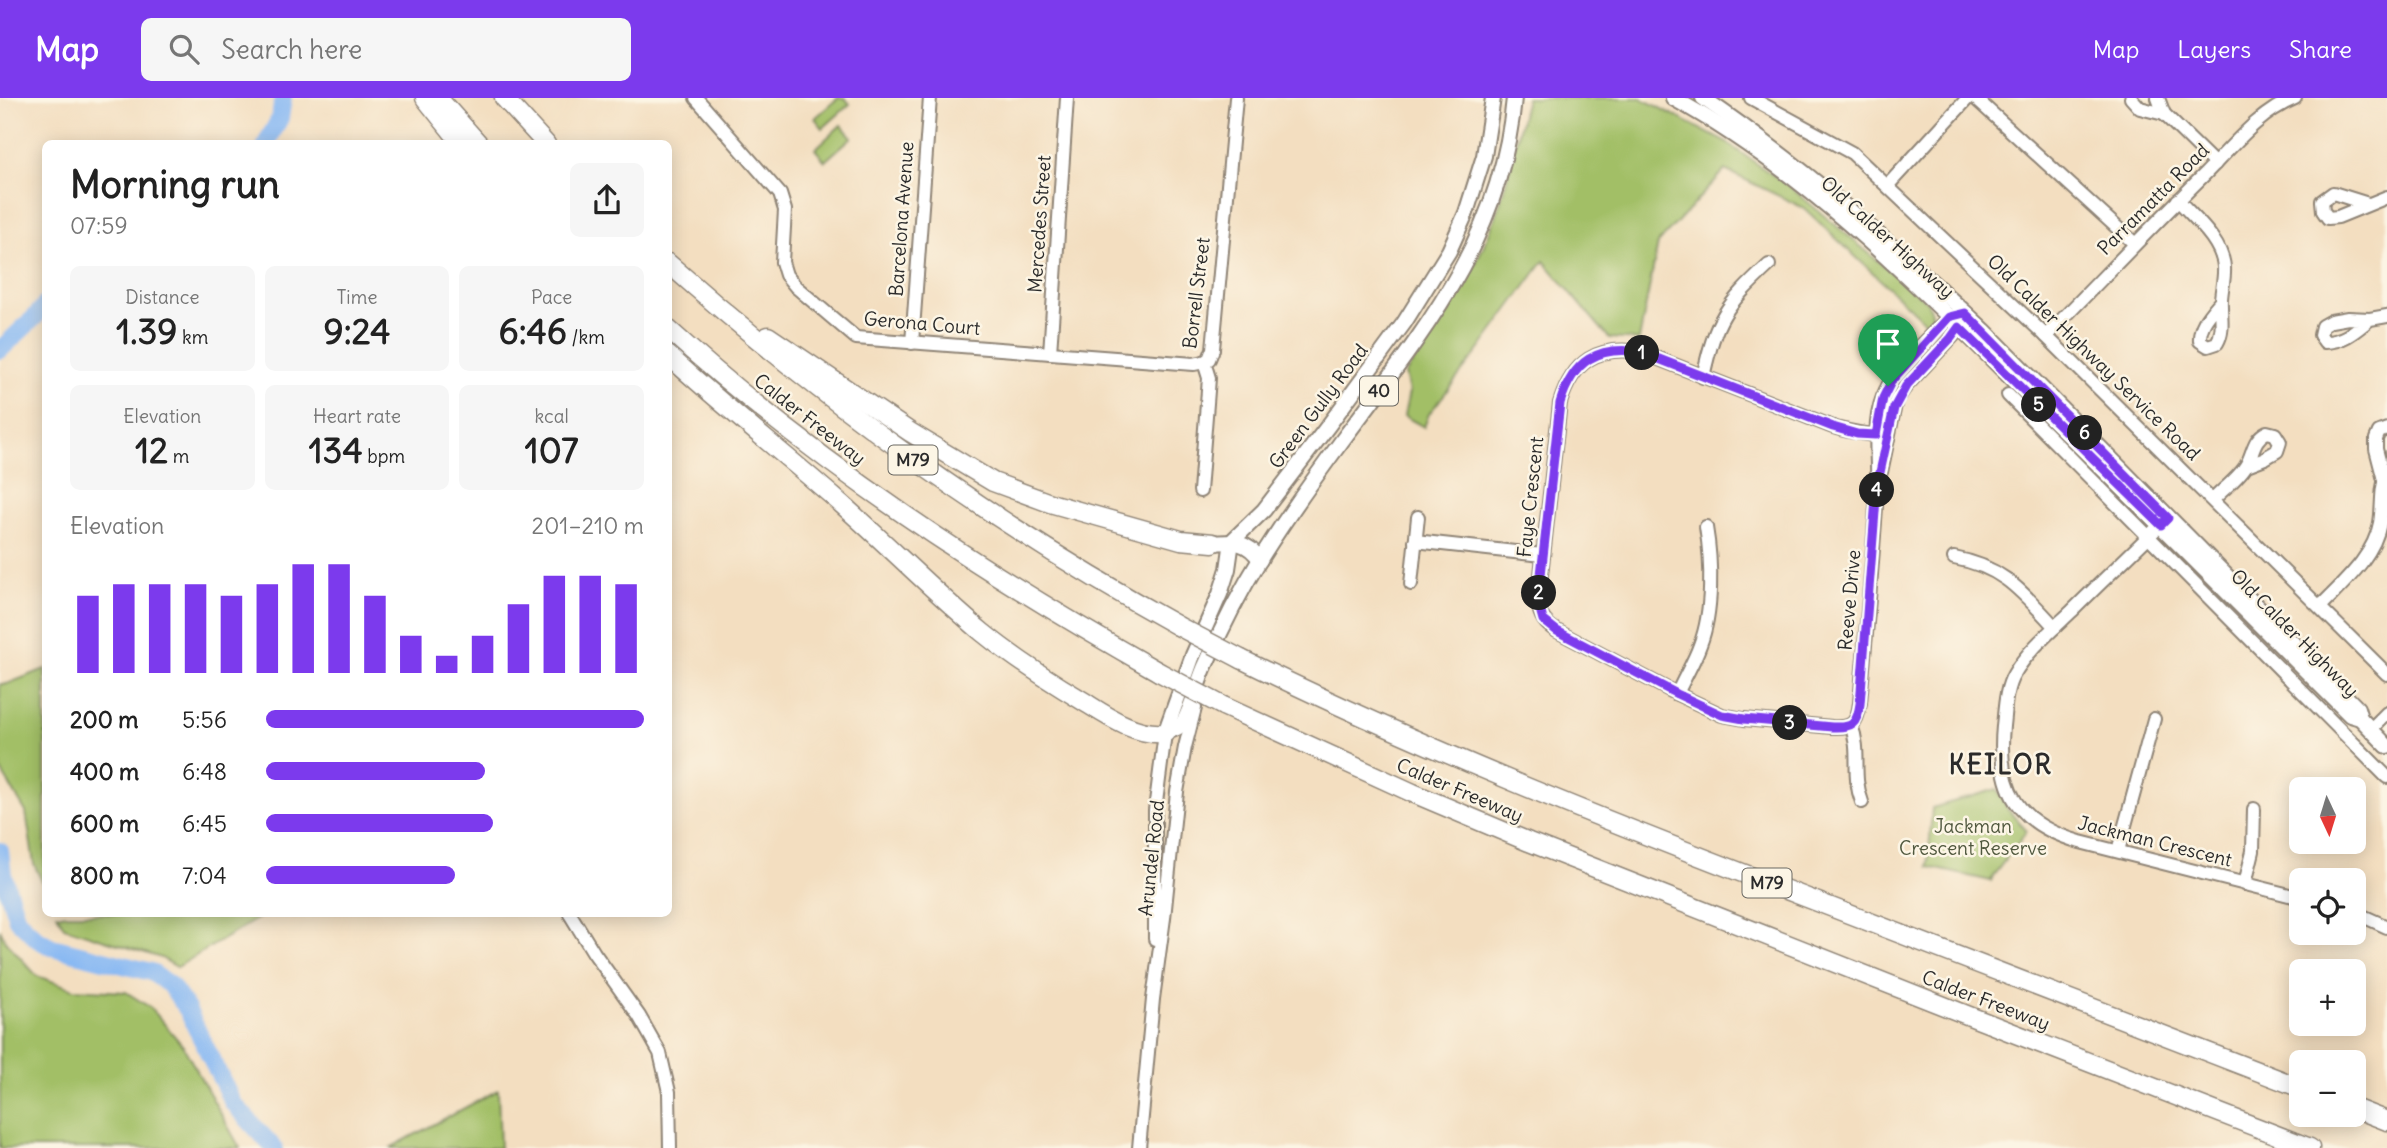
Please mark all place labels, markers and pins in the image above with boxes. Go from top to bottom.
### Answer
pin [1858,314,1918,386]
pin: 1 [1624,336,1660,370]
pin: 5 [2022,388,2056,422]
pin: 6 [2068,416,2102,450]
pin: 4 [1860,472,1895,508]
pin: 2 [1522,575,1556,610]
pin: 3 [1772,706,1808,740]

